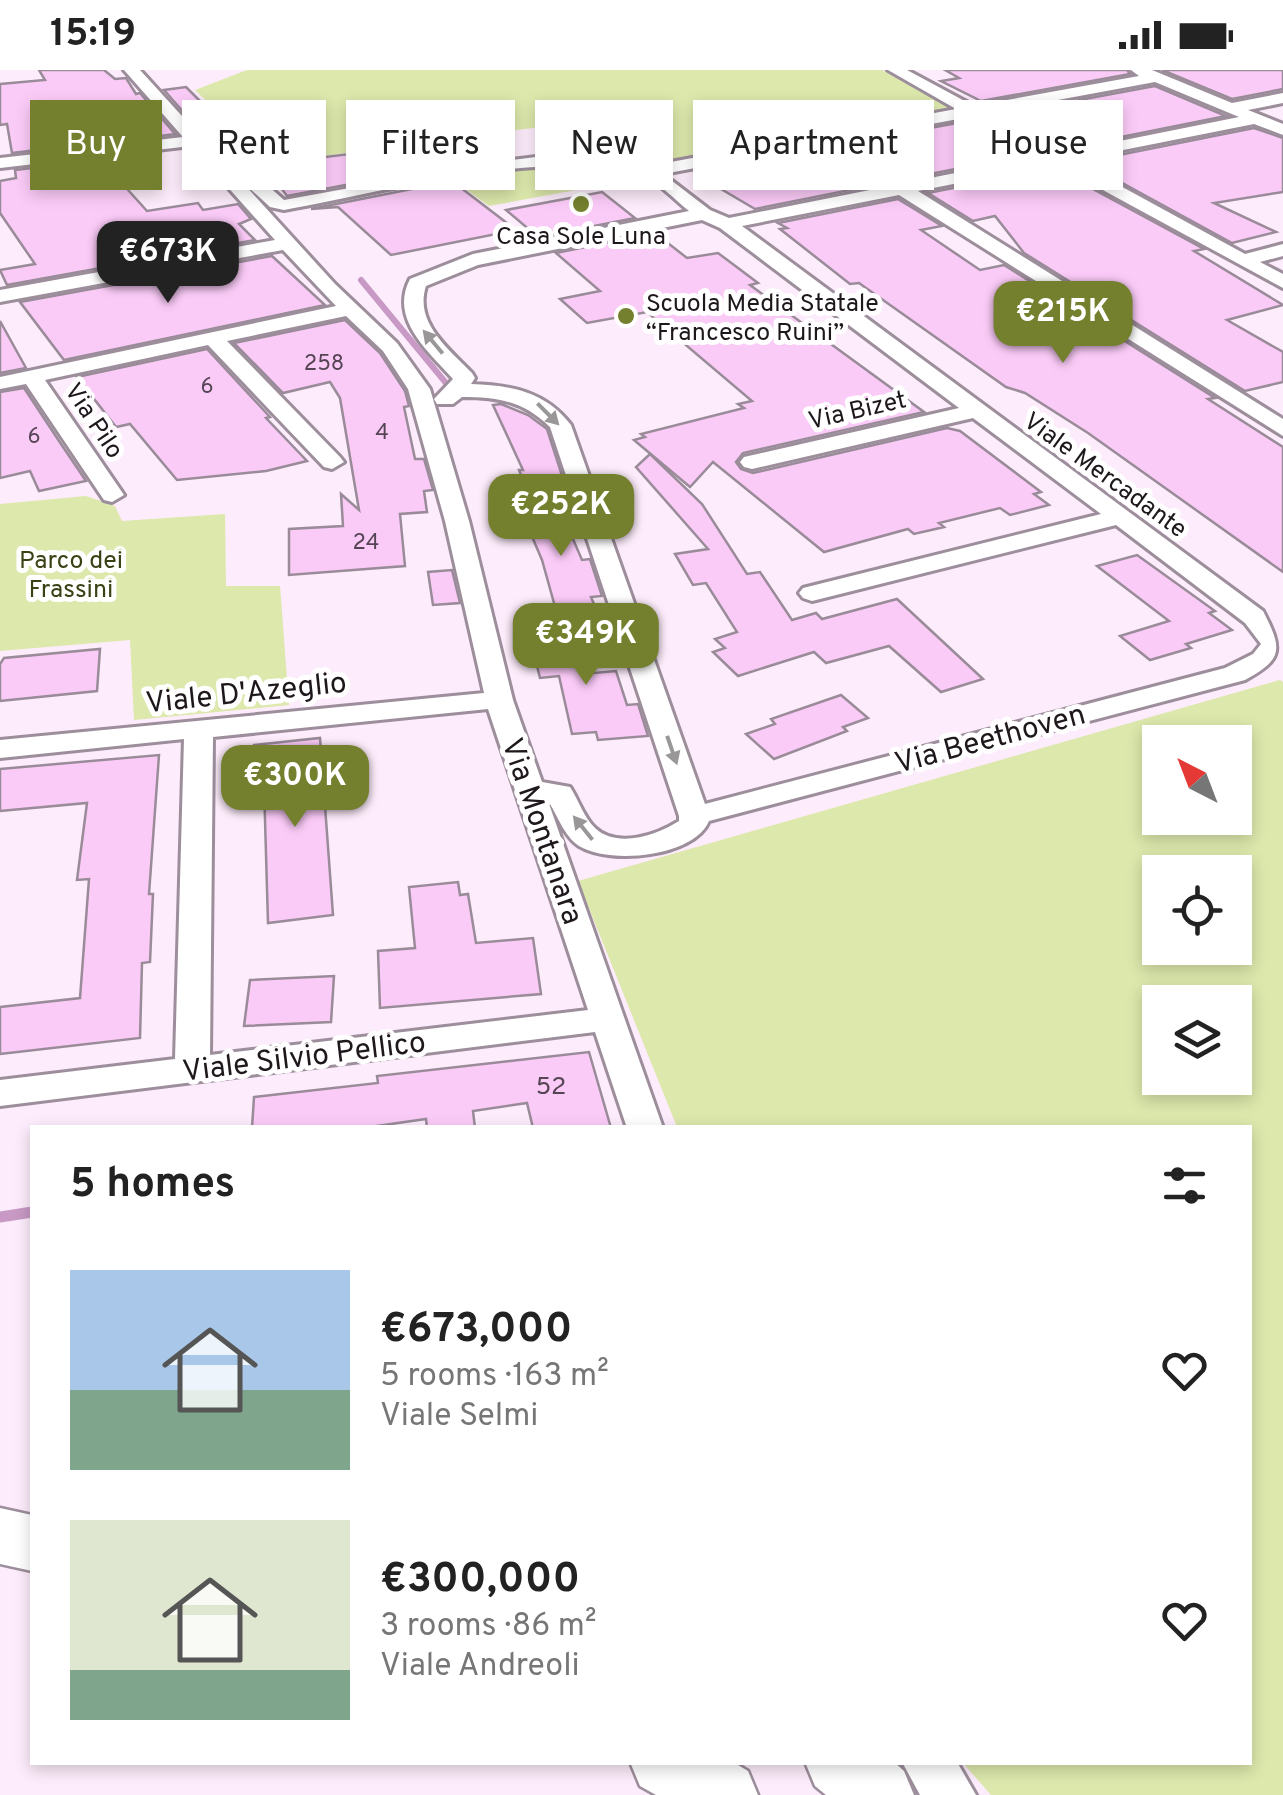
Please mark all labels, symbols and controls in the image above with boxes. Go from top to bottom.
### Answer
text: 15:19 [50,11,136,60]
chip: Buy [30,100,162,190]
chip: Rent [182,100,326,190]
chip: Filters [346,100,515,190]
chip: New [535,100,673,190]
chip: Apartment [693,100,934,190]
chip: House [954,100,1123,190]
marker: Casa Sole Luna [570,193,592,215]
pin: €673K [98,221,238,306]
place label: Casa Sole Luna [496,222,666,254]
text: €673K [119,233,217,273]
pin: €215K [993,281,1133,366]
place label: Scuola Media Statale “Francesco Ruini” [646,289,879,350]
text: €215K [1016,293,1110,333]
marker: Scuola Media Statale “Francesco Ruini” [615,305,637,327]
one-way arrow [422,330,444,355]
house number: 258 [304,351,344,378]
house number: 6 [200,374,214,401]
street label: Via Pilo [56,378,129,466]
street label: Via Bizet [806,385,910,439]
one-way arrow [535,402,559,425]
street label: Viale Mercadante [1016,406,1192,546]
house number: 4 [375,420,389,447]
house number: 6 [27,424,41,451]
pin: €252K [491,474,631,559]
text: €252K [510,486,612,526]
house number: 24 [353,530,379,557]
park label: Parco dei Frassini [19,546,123,607]
pin: €349K [516,603,656,688]
text: €349K [535,615,637,655]
street label: Viale D'Azeglio [144,666,349,723]
street label: Via Beethoven [891,697,1090,784]
north arrow [1142,725,1252,835]
map controls [1142,725,1252,1095]
street label: Via Montanara [491,734,590,930]
one-way arrow [665,735,680,765]
pin: €300K [225,745,365,830]
text: €300K [243,757,347,797]
one-way arrow [572,815,594,841]
button: locate [1142,855,1252,965]
button: layers [1142,985,1252,1095]
street label: Viale Silvio Pellico [181,1025,428,1092]
house number: 52 [536,1072,566,1104]
icon: filters [1157,1158,1212,1213]
text: 5 homes [70,1159,235,1212]
text: €673,000 [380,1304,572,1357]
icon: home [150,1310,270,1430]
icon: heart [1157,1343,1212,1398]
text: 5 rooms · 163 m² [380,1357,609,1397]
text: Viale Selmi [380,1397,538,1437]
text: €300,000 [380,1554,580,1607]
icon: home [150,1560,270,1680]
icon: heart [1157,1593,1212,1648]
text: 3 rooms · 86 m² [380,1607,597,1647]
text: Viale Andreoli [380,1647,580,1687]

